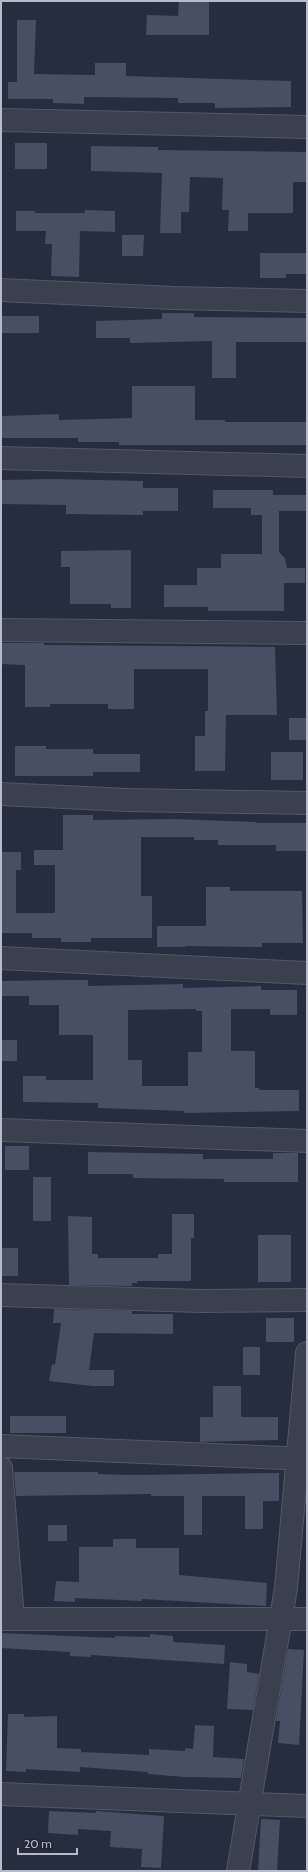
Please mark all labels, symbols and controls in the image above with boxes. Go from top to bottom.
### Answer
scale bar [18,1830,77,1856]
text: 20 m [24,1836,52,1851]

